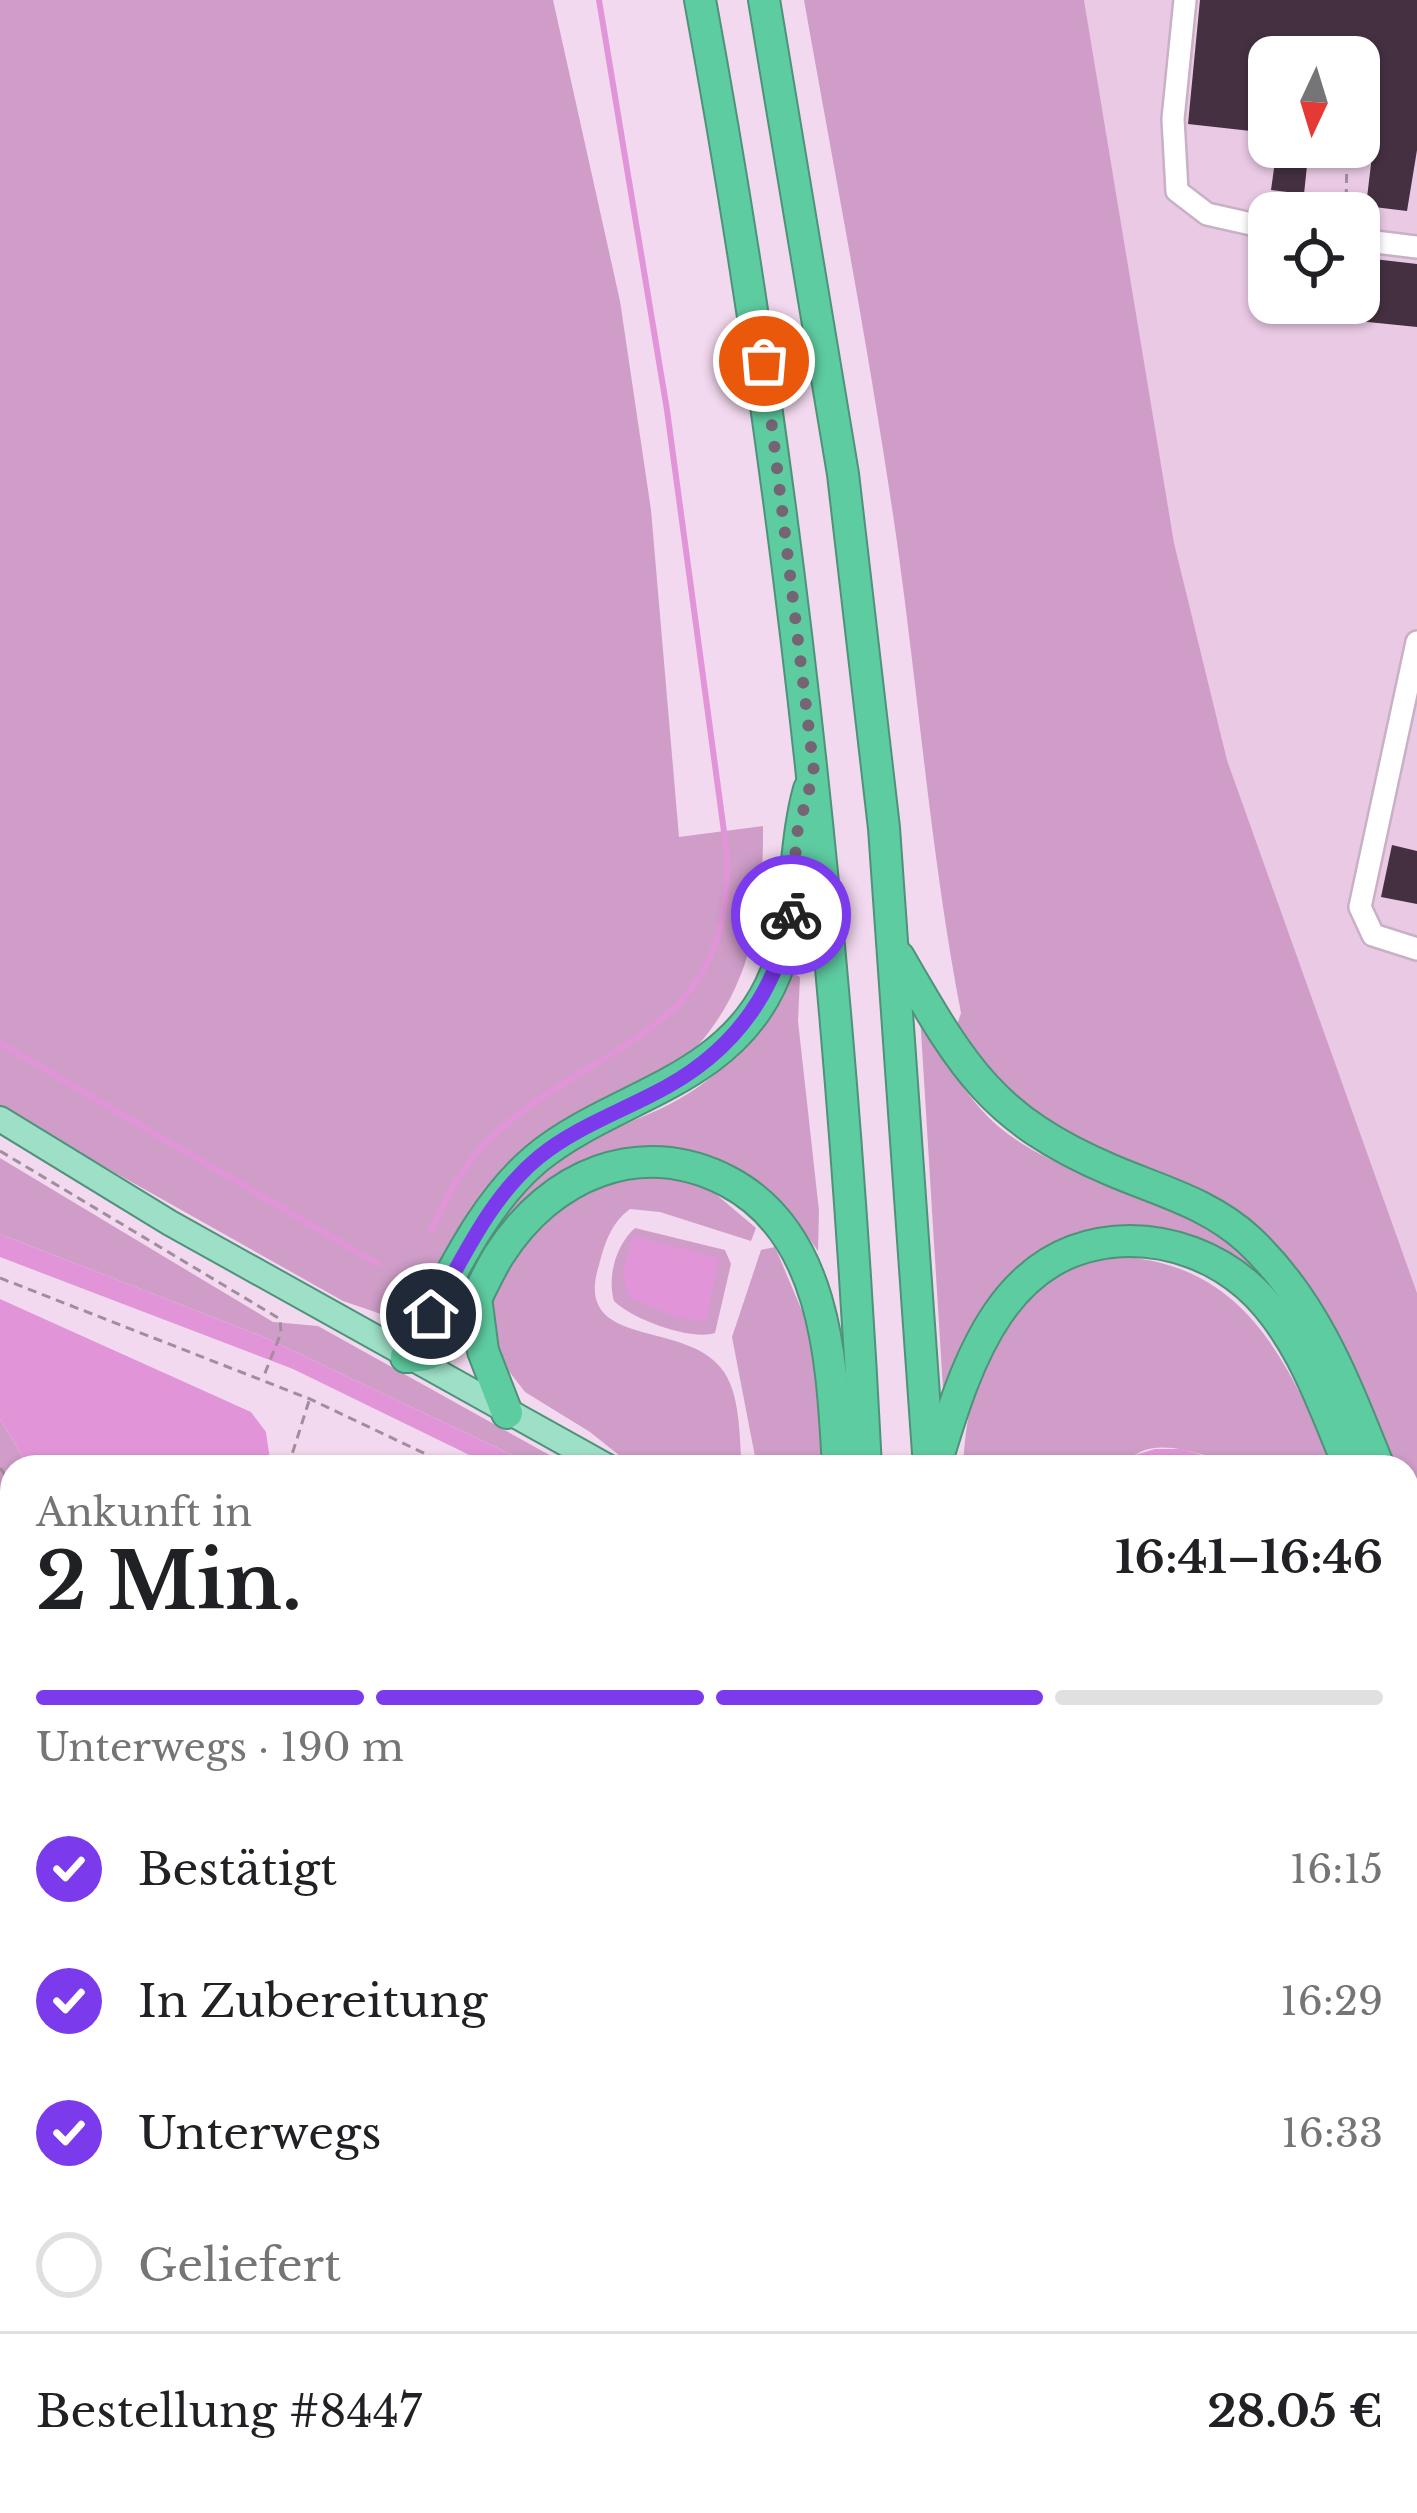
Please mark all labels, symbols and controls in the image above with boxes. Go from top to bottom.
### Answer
north arrow [1248,36,1380,168]
map controls [1248,36,1380,324]
button: locate [1248,192,1380,324]
pin [713,310,815,412]
icon: bag [731,328,797,394]
courier [731,855,851,975]
icon: bike [758,882,824,948]
pin [380,1263,482,1365]
icon: home [398,1281,464,1347]
text: Ankunft in [36,1488,252,1537]
text: 16:41–16:46 [1115,1529,1383,1585]
text: 2 Min. [36,1533,302,1630]
text: Unterwegs · 190 m [36,1723,404,1772]
icon: check [36,1836,102,1902]
text: Bestätigt [138,1841,337,1897]
text: 16:15 [1290,1845,1383,1894]
icon: check [36,1968,102,2034]
text: In Zubereitung [138,1973,487,2029]
text: 16:29 [1280,1977,1383,2026]
icon: check [36,2100,102,2166]
text: Unterwegs [138,2105,381,2161]
text: 16:33 [1281,2109,1383,2158]
text: Geliefert [138,2237,341,2293]
text: Bestellung #8447 [36,2383,422,2439]
text: 28.05 € [1207,2383,1383,2439]

